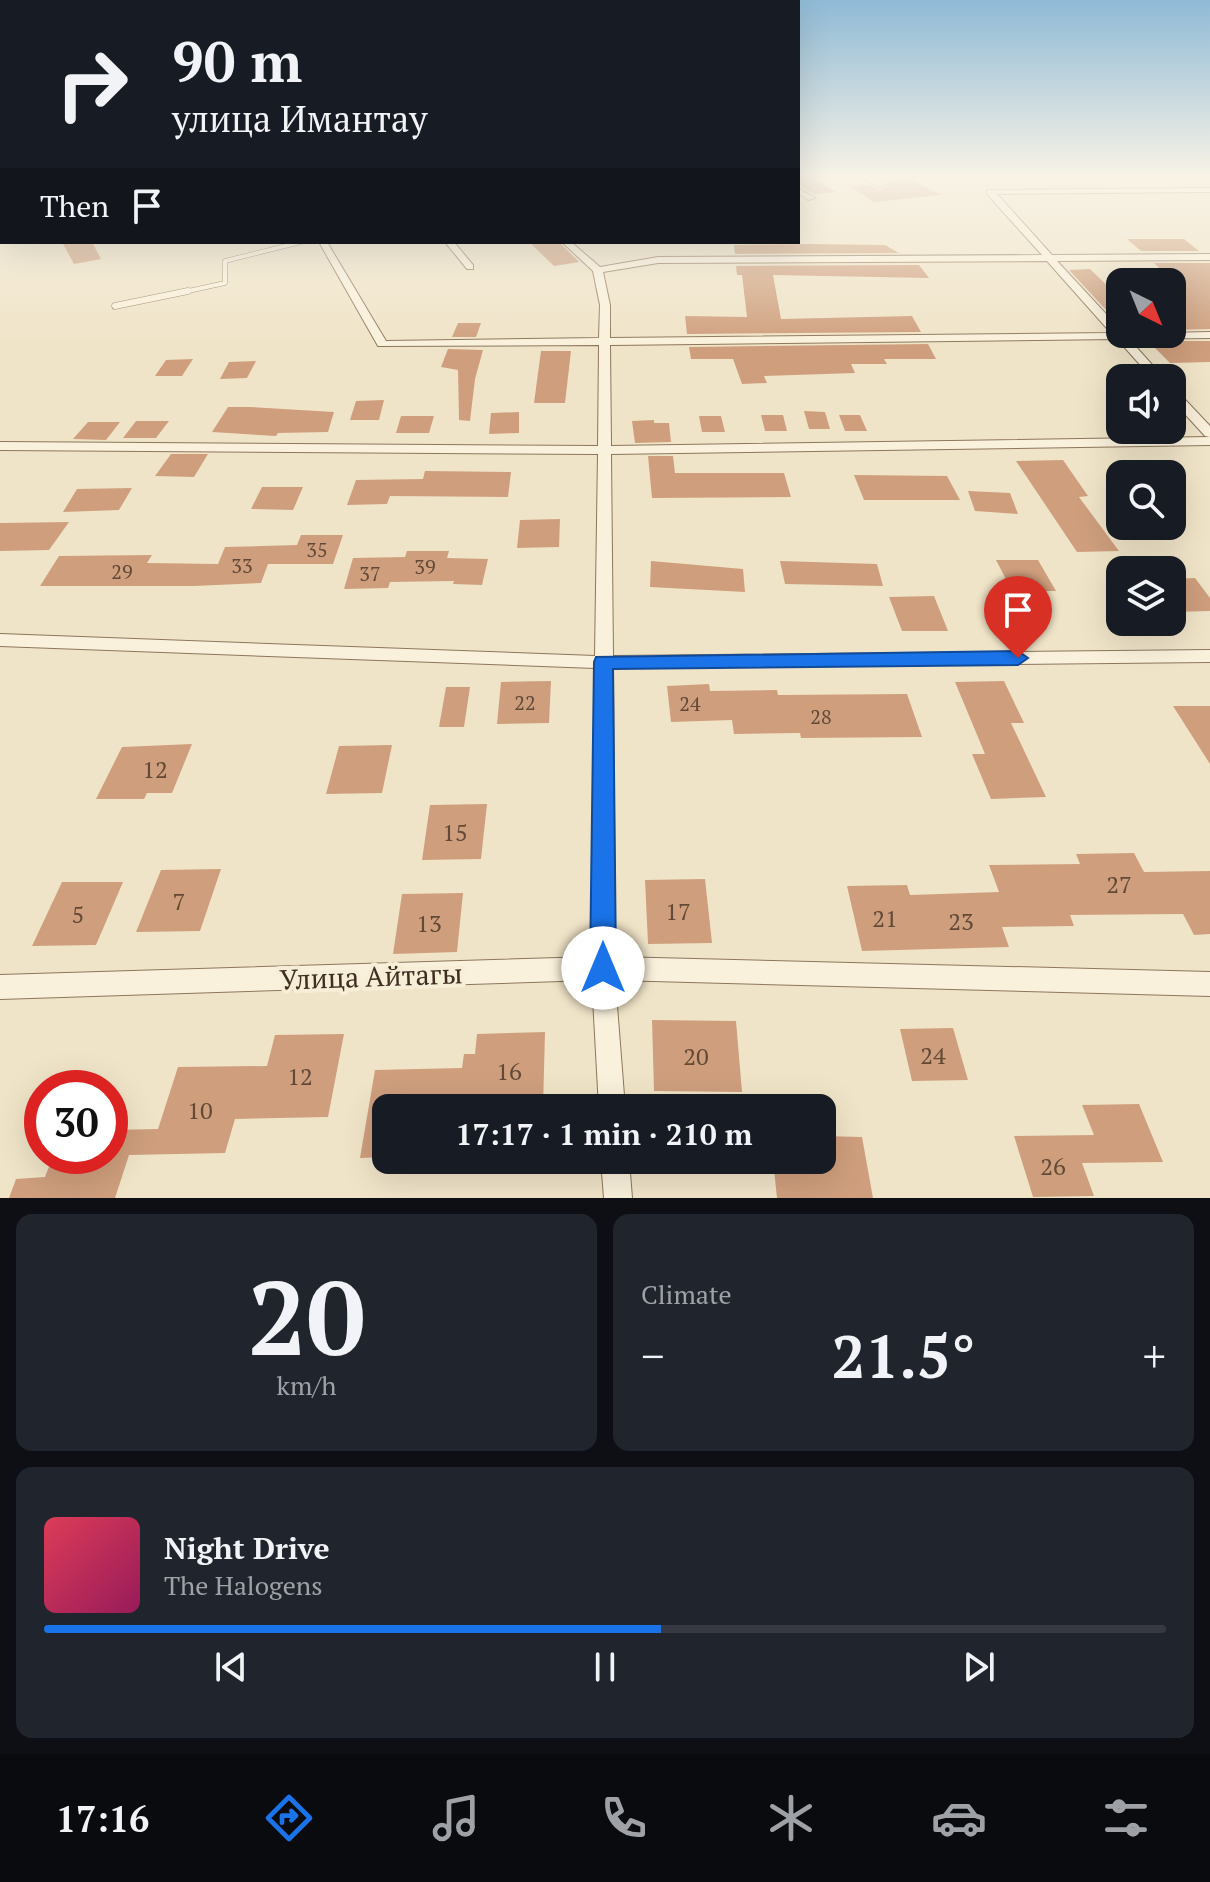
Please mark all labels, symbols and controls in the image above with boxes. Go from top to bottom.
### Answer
text: 90 m [172,24,302,98]
icon: right [40,32,144,136]
text: улица Имантау [172,95,427,142]
icon: arrive [125,184,169,228]
text: Then [40,186,109,226]
north arrow [1106,268,1186,348]
map controls [1106,268,1186,636]
button: sound [1106,364,1186,444]
button: search [1106,460,1186,540]
house number: 35 [306,536,328,563]
house number: 33 [231,552,253,579]
house number: 39 [414,553,436,580]
button: layers [1106,556,1186,636]
house number: 29 [111,558,133,585]
house number: 37 [359,560,381,587]
pin [984,576,1052,658]
icon: arrive [996,588,1040,632]
house number: 22 [514,689,536,716]
house number: 24 [679,690,701,717]
house number: 28 [810,703,832,730]
house number: 12 [142,753,168,785]
house number: 15 [442,816,468,848]
house number: 27 [1106,868,1132,900]
house number: 7 [173,885,185,917]
house number: 17 [665,895,691,927]
house number: 5 [72,898,84,930]
house number: 21 [872,902,898,934]
house number: 23 [948,905,974,937]
house number: 13 [416,907,442,939]
position arrow [561,926,645,1010]
street label: Улица Айтагы [279,954,463,998]
house number: 24 [920,1039,946,1071]
house number: 20 [683,1040,709,1072]
house number: 16 [496,1055,522,1087]
house number: 12 [287,1060,313,1092]
speed limit sign: 30 [24,1070,128,1174]
house number: 10 [187,1094,213,1126]
text: 17:17 · 1 min · 210 m [456,1114,752,1154]
house number: 26 [1040,1150,1066,1182]
text: 20 [248,1247,365,1385]
text: Climate [641,1277,732,1311]
text: 21.5° [831,1316,976,1395]
text: − [641,1326,664,1385]
text: + [1143,1326,1166,1385]
text: km/h [276,1368,337,1402]
text: Night Drive [164,1528,330,1568]
text: The Halogens [164,1568,322,1602]
icon: previous [209,1645,253,1689]
icon: pause [583,1645,627,1689]
icon: next [957,1645,1001,1689]
icon: directions [261,1790,317,1846]
icon: music [428,1790,484,1846]
icon: phone [596,1790,652,1846]
icon: climate [763,1790,819,1846]
icon: car [931,1790,987,1846]
icon: filters [1098,1790,1154,1846]
text: 17:16 [56,1795,149,1842]

